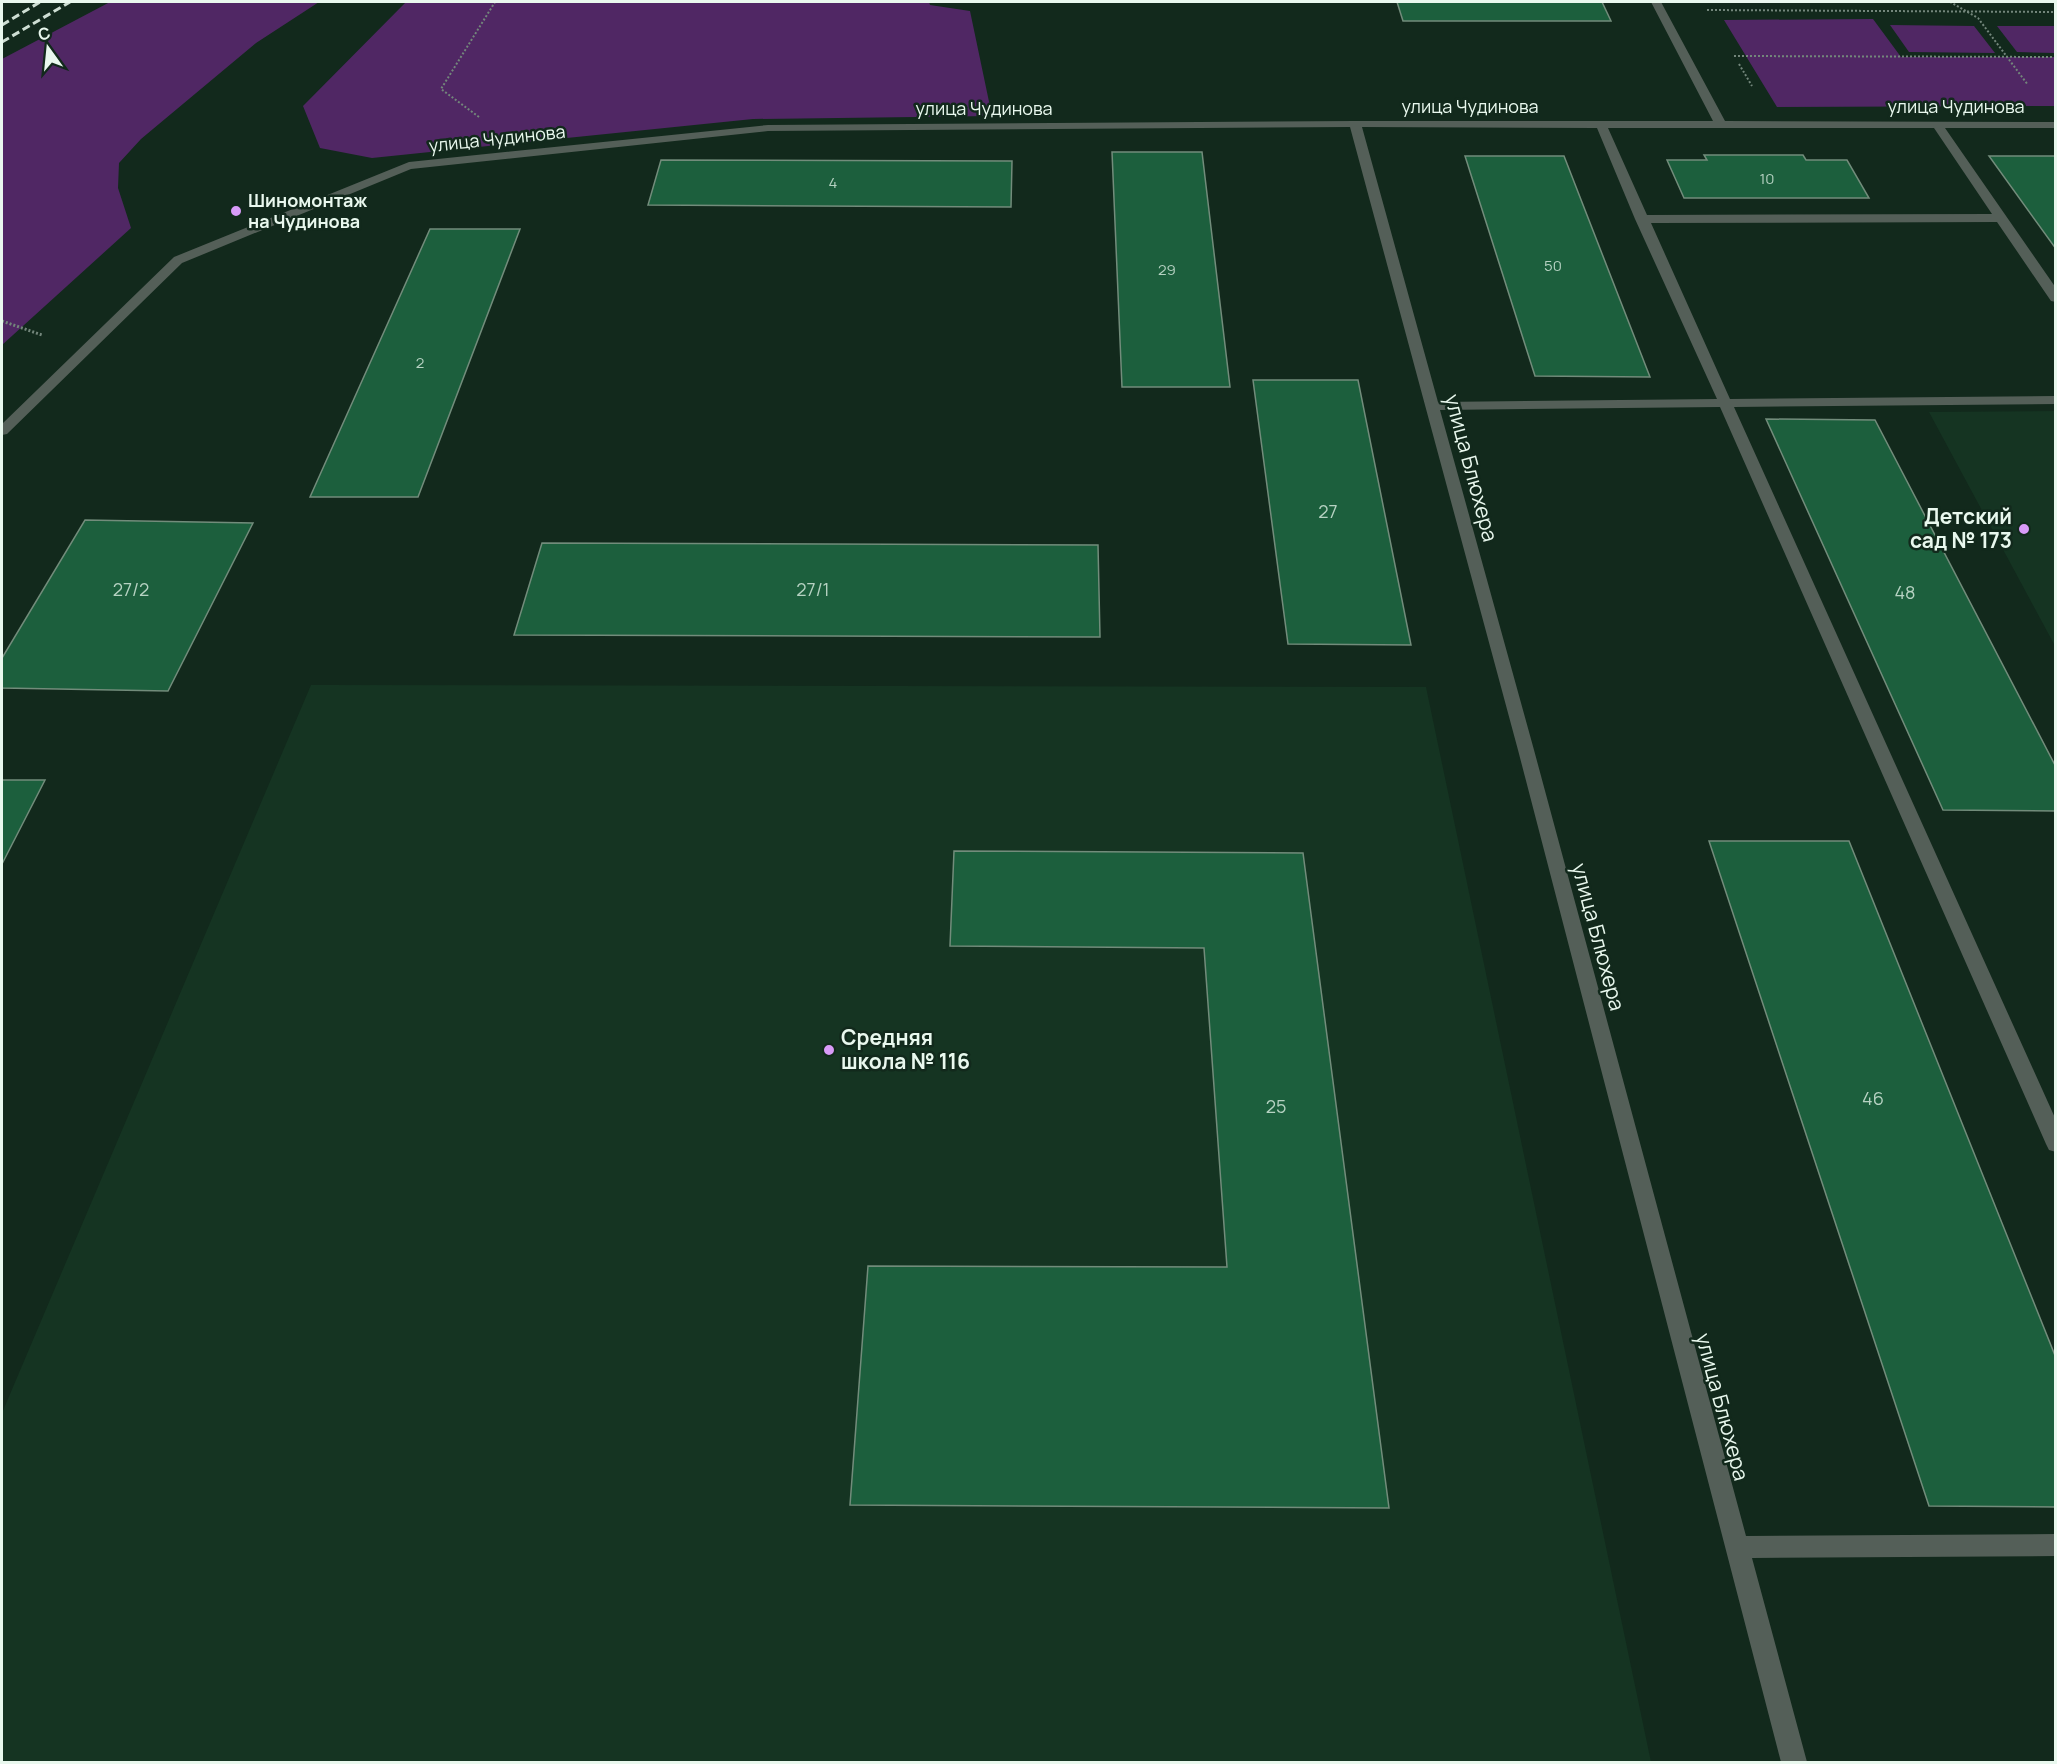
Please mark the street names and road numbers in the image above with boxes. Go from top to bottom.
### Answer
street label: улица Чудинова [1401,94,1539,118]
street label: улица Чудинова [1887,94,2025,118]
street label: улица Чудинова [915,96,1053,120]
street label: улица Чудинова [427,119,566,157]
street label: улица Блюхера [1439,391,1505,545]
street label: улица Блюхера [1566,860,1632,1014]
street label: улица Блюхера [1690,1330,1756,1484]

